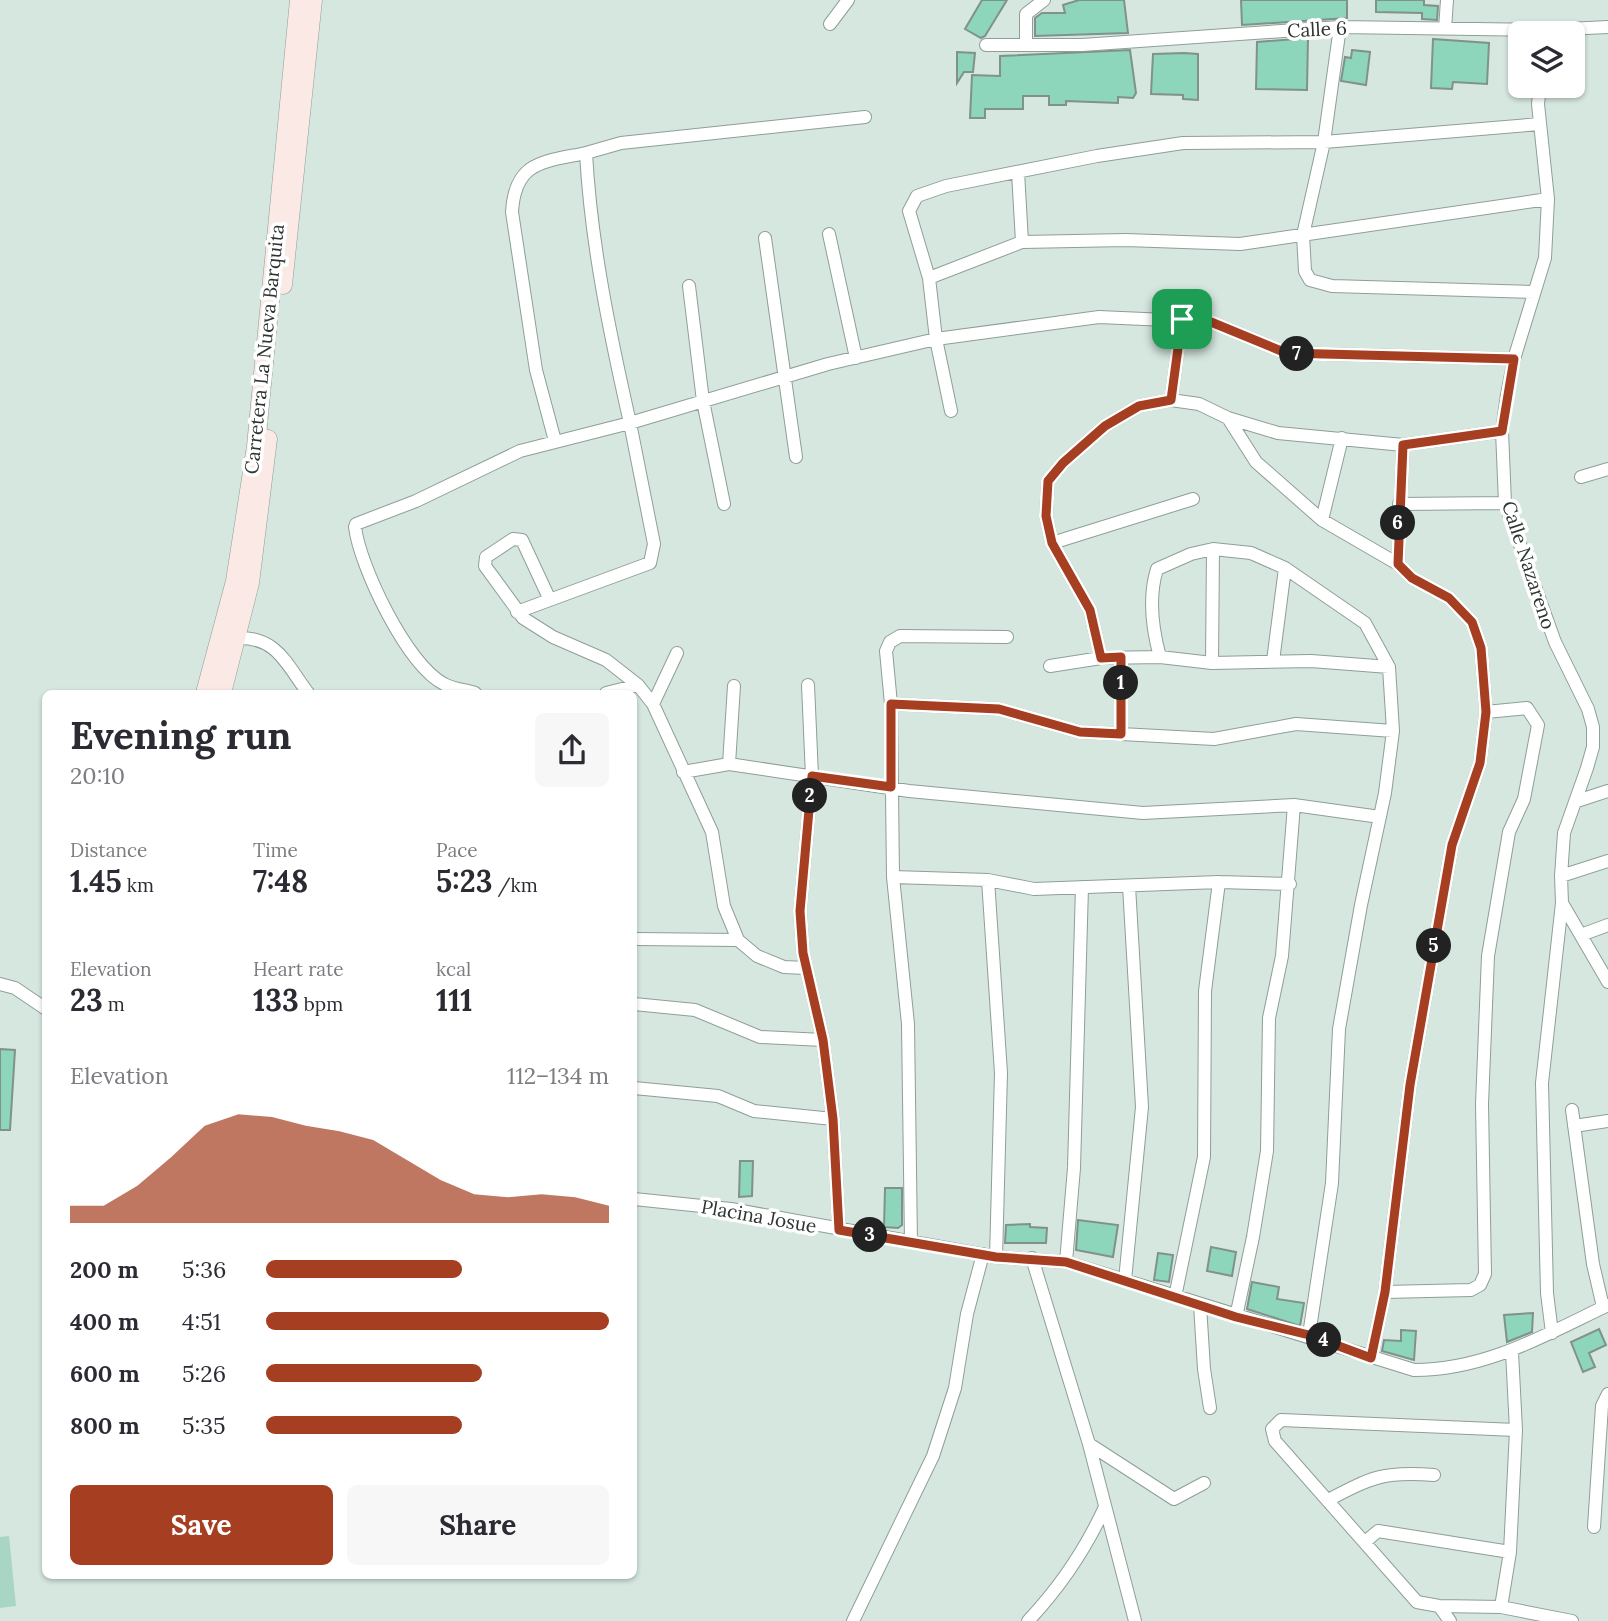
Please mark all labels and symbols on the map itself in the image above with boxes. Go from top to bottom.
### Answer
street label: Calle 6 [1287,15,1347,43]
street label: Carretera La Nueva Barquita [239,223,289,475]
pin [1152,289,1212,349]
pin: 7 [1280,336,1314,372]
street label: Calle Nazareno [1497,498,1561,632]
pin: 6 [1380,505,1416,540]
pin: 1 [1104,666,1138,700]
pin: 2 [792,778,828,814]
pin: 5 [1416,928,1452,964]
street label: Placina Josue [699,1194,819,1238]
pin: 3 [852,1218,888,1252]
pin: 4 [1306,1322,1342,1358]

